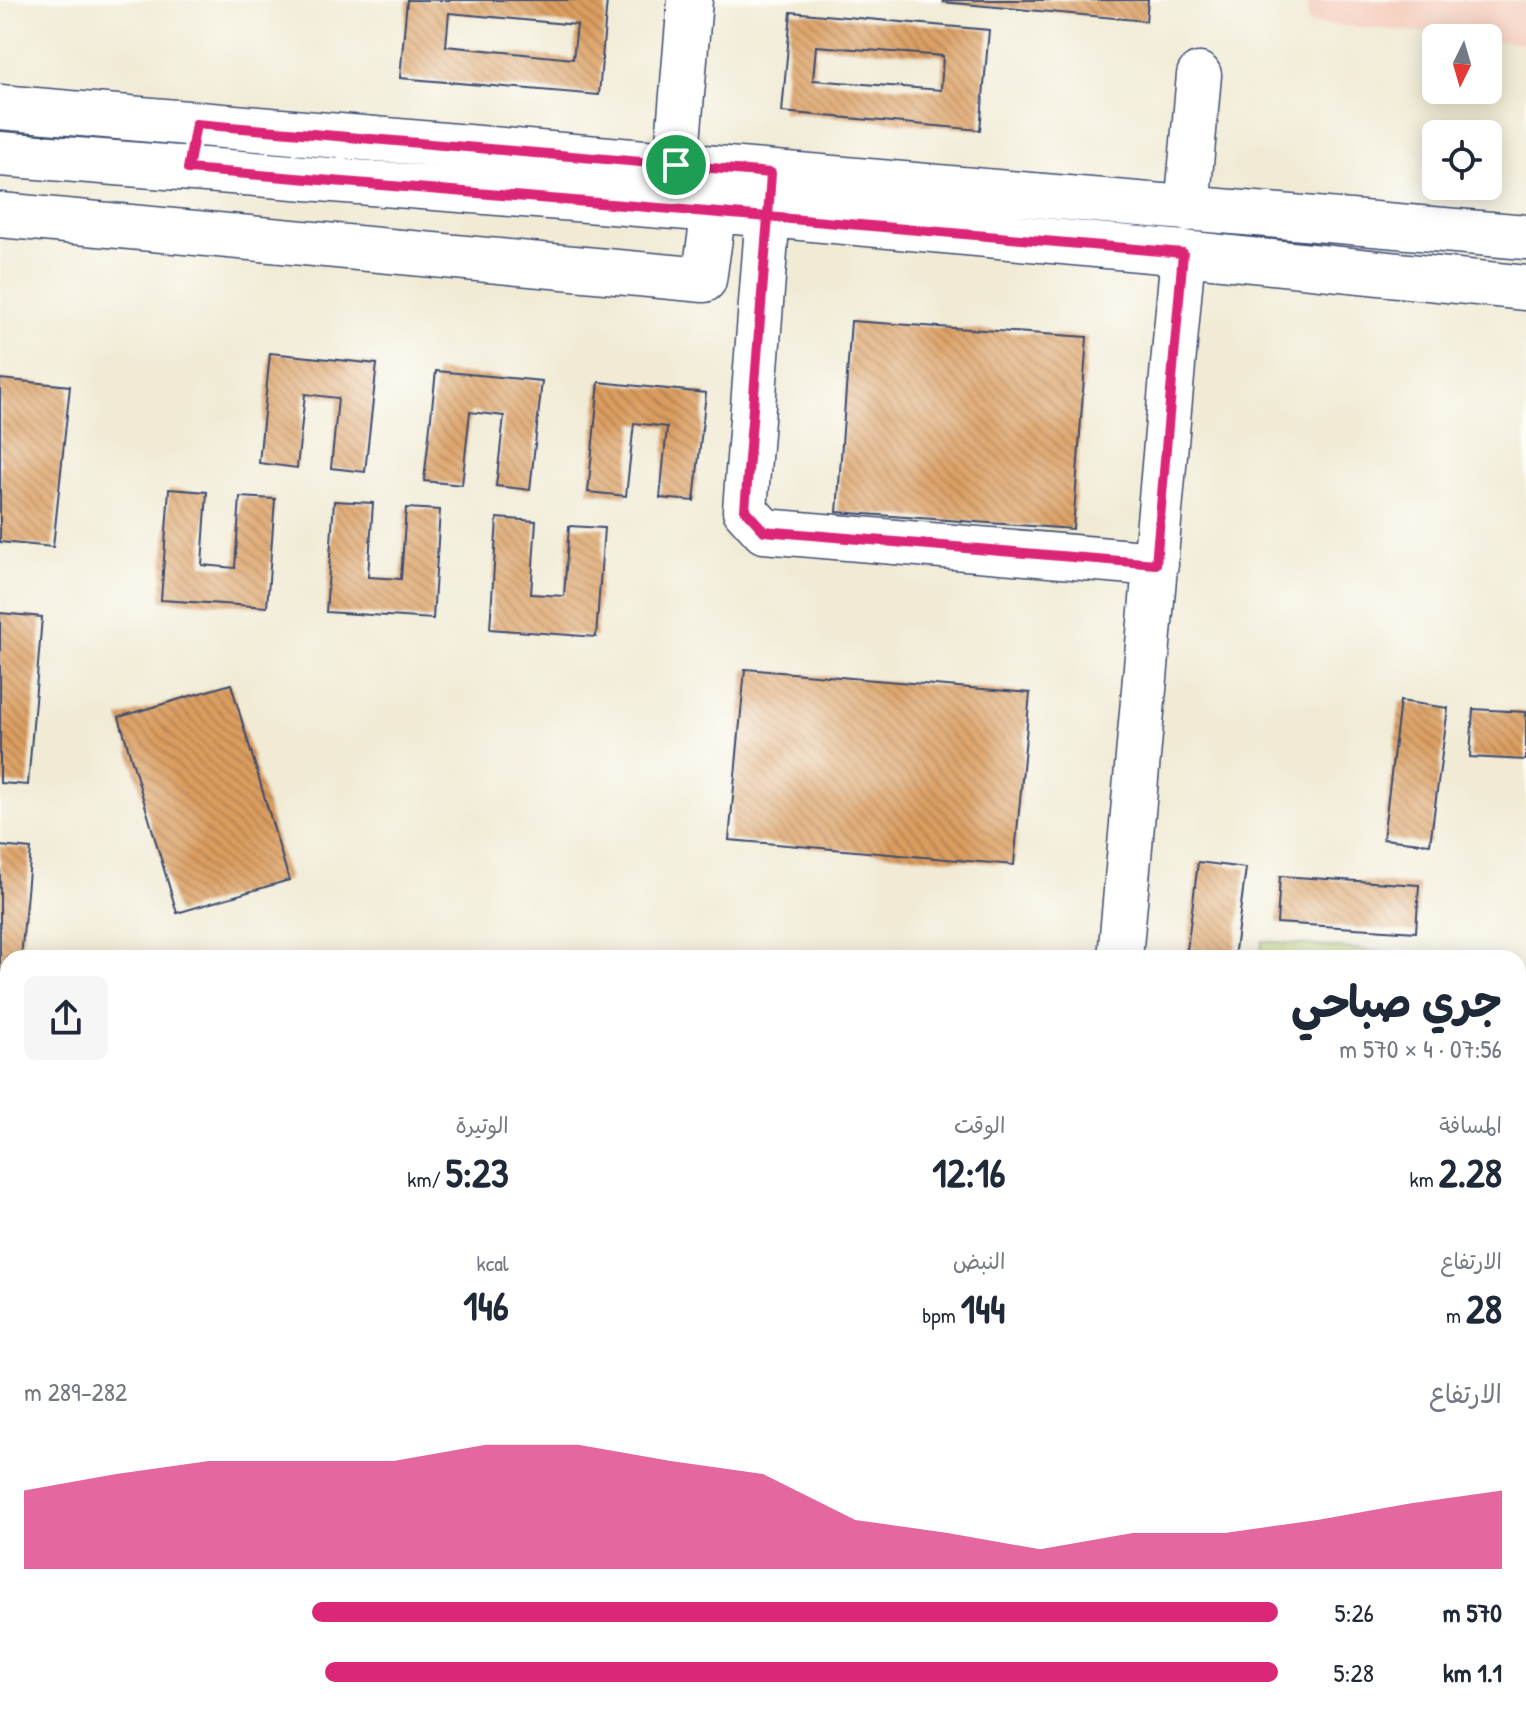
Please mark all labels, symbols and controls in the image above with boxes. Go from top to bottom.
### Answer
north arrow [1422,24,1502,104]
map controls [1422,24,1502,200]
button: locate [1422,120,1502,200]
pin [642,131,710,199]
icon: arrive [654,143,698,187]
text: جري صباحي [1291,971,1502,1031]
button: share [24,976,108,1060]
text: 07:56 · 4 × 570 m [1339,1031,1502,1066]
text: الوتيرة [456,1110,509,1140]
text: الوقت [954,1110,1005,1140]
text: المسافة [1439,1110,1502,1140]
text: 5:23 [446,1145,509,1199]
text: 12:16 [932,1145,1005,1199]
text: 2.28 [1439,1145,1502,1199]
text: /km [407,1164,446,1194]
text: km [1410,1164,1439,1194]
text: النبض [953,1246,1005,1276]
text: الارتفاع [1440,1246,1502,1276]
text: kcal [477,1248,509,1278]
text: 146 [463,1278,509,1332]
text: 144 [961,1281,1005,1335]
text: 28 [1466,1281,1502,1335]
text: bpm [922,1300,961,1330]
text: m [1446,1300,1466,1330]
text: 282–289 m [24,1374,127,1409]
text: الارتفاع [1429,1376,1502,1411]
text: 5:26 [1334,1595,1374,1630]
text: 570 m [1443,1595,1502,1630]
text: 5:28 [1334,1655,1374,1690]
text: 1.1 km [1443,1655,1502,1690]

